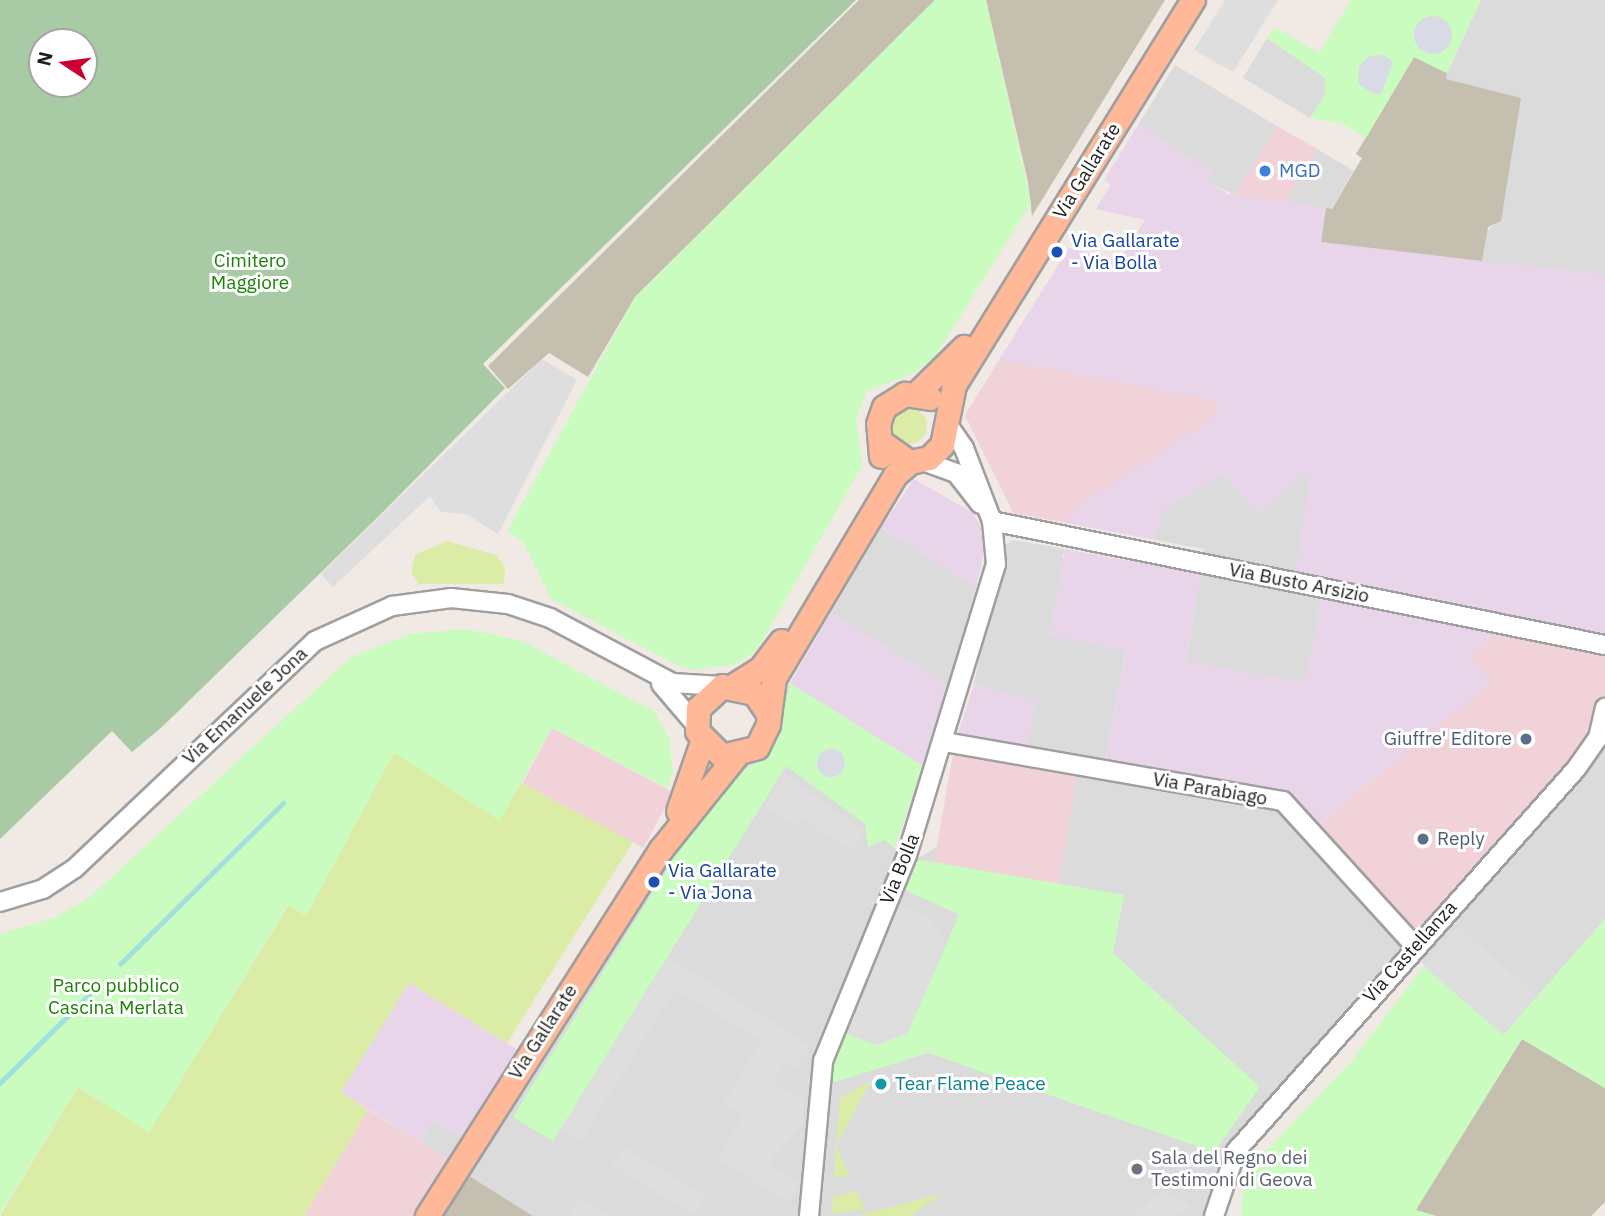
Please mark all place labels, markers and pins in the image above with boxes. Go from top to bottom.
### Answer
place label: MGD [1279,160,1320,182]
marker: MGD [1257,163,1273,179]
place label: Via Gallarate - Via Bolla [1071,230,1180,274]
marker: Via Gallarate - Via Bolla [1049,244,1065,260]
place label: Giuffre' Editore [1384,728,1512,750]
marker: Giuffre' Editore [1518,731,1534,747]
place label: Reply [1437,828,1485,850]
marker: Reply [1415,831,1431,847]
place label: Via Gallarate - Via Jona [668,860,777,904]
marker: Via Gallarate - Via Jona [646,874,662,890]
place label: Tear Flame Peace [895,1073,1046,1095]
marker: Tear Flame Peace [873,1076,889,1092]
place label: Sala del Regno dei Testimoni di Geova [1151,1147,1313,1191]
marker: Sala del Regno dei Testimoni di Geova [1129,1161,1145,1177]

